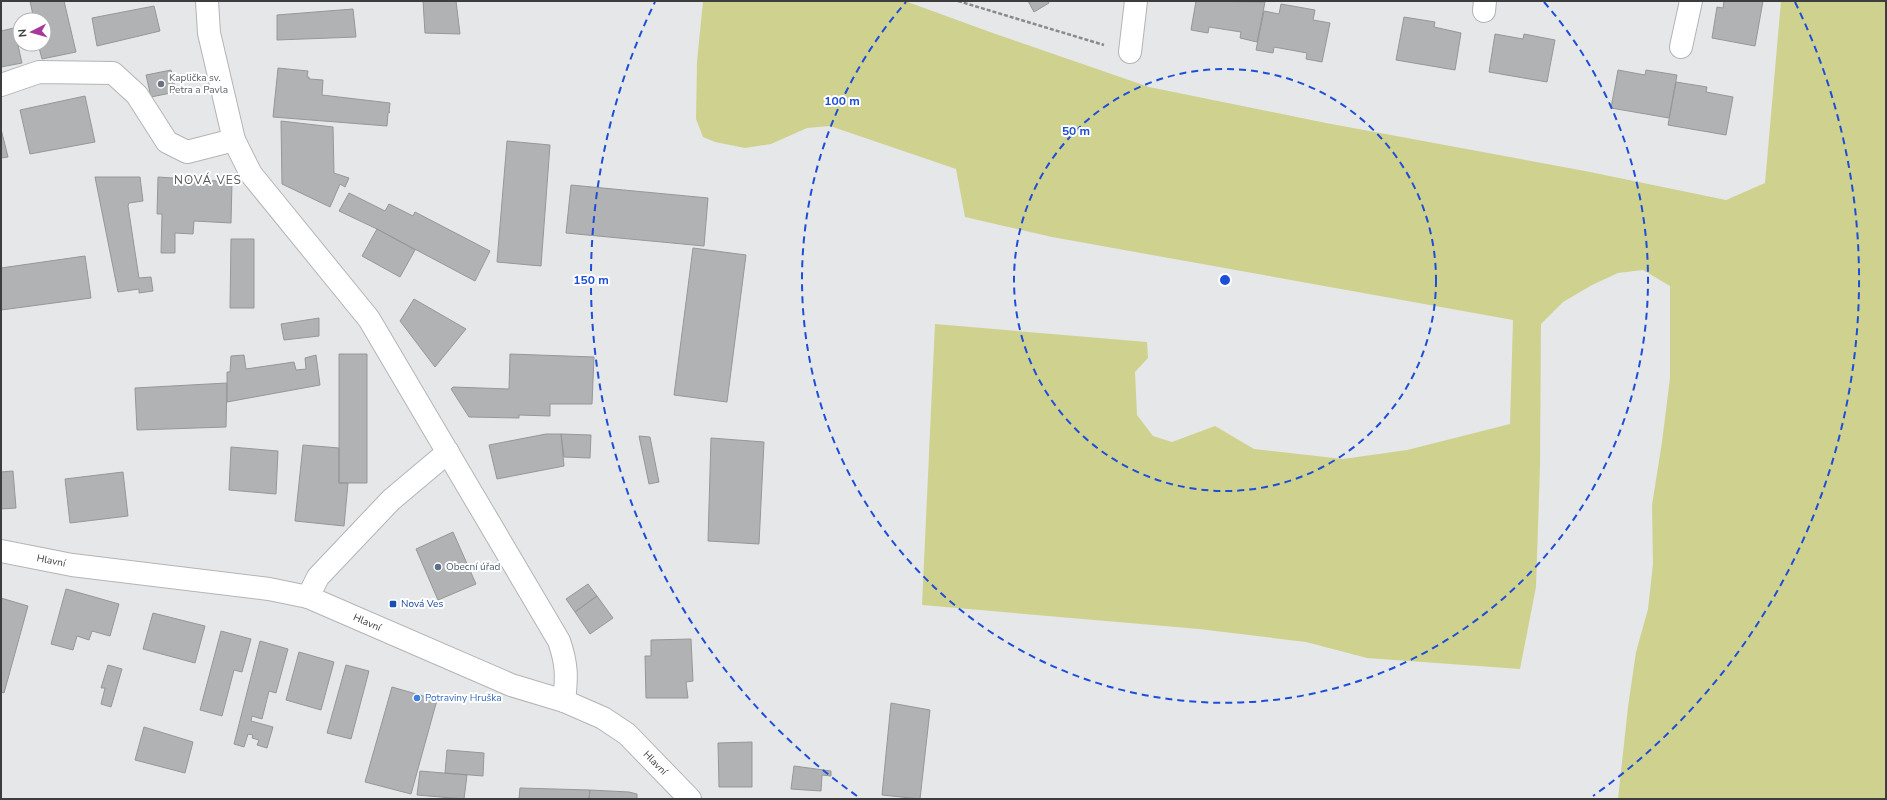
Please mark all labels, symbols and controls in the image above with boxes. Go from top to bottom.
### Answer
north arrow [12,12,52,52]
text: N [15,28,30,38]
place label: Kaplička sv. Petra a Pavla [169,71,228,97]
marker: Kaplička sv. Petra a Pavla [156,79,166,89]
text: 100 m [824,93,860,109]
text: 50 m [1062,123,1090,139]
district label: NOVÁ VES [174,172,242,188]
text: 150 m [573,272,609,288]
centre of rings [1218,273,1232,287]
street label: Hlavní [35,551,67,571]
place label: Obecní úřad [446,560,500,574]
marker: Obecní úřad [433,562,443,572]
place label: Nová Ves [401,597,443,611]
marker: Nová Ves [388,599,398,609]
street label: Hlavní [351,610,384,635]
place label: Potraviny Hruška [425,691,502,705]
marker: Potraviny Hruška [412,693,422,703]
street label: Hlavní [640,748,671,779]

